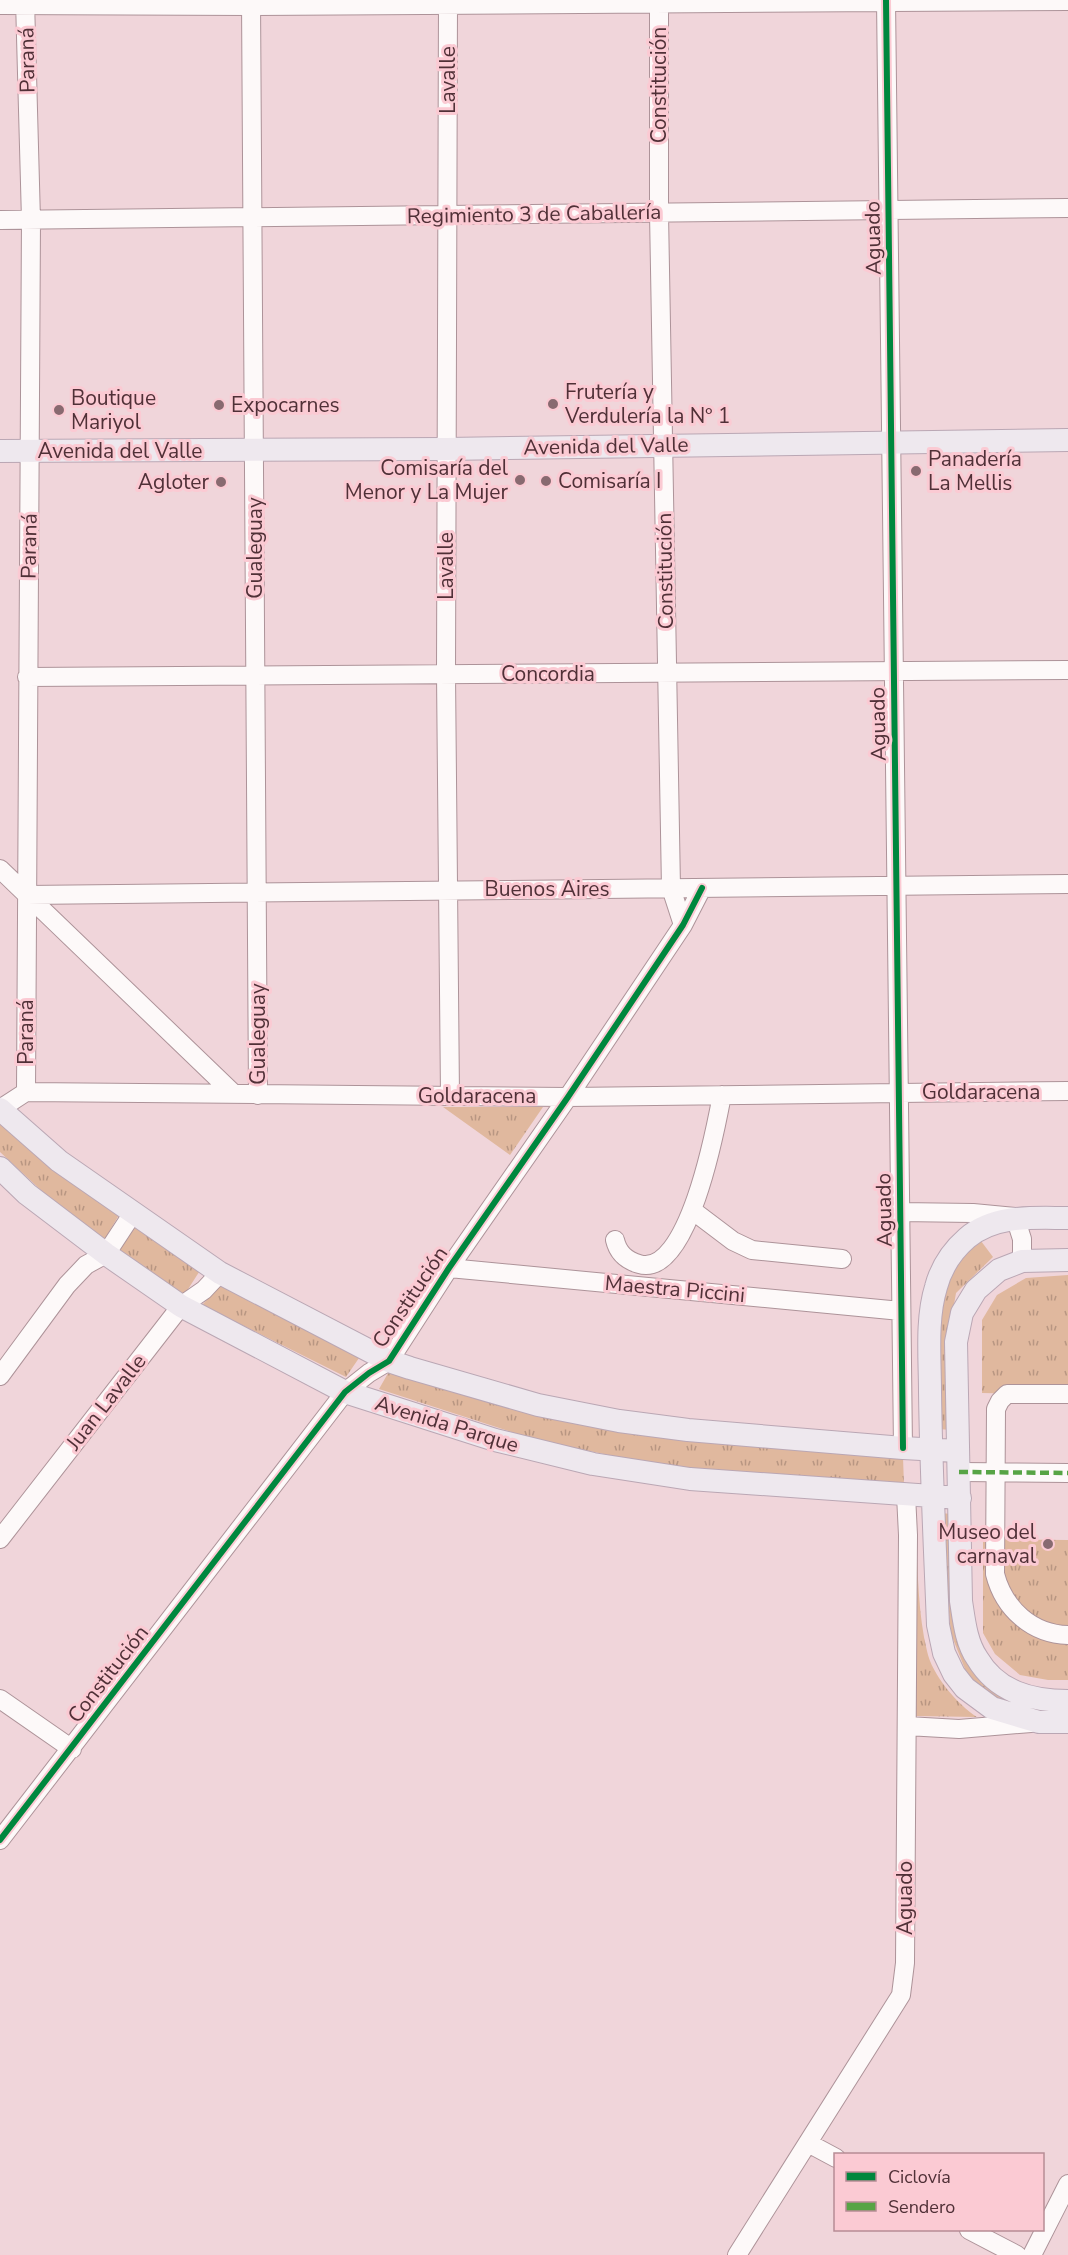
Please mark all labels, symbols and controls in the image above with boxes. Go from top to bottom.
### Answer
street label: Paraná [12,27,42,93]
street label: Constitución [645,27,673,143]
street label: Lavalle [434,46,462,114]
street label: Regimiento 3 de Caballería [407,198,661,230]
street label: Aguado [858,201,888,275]
place label: Frutería y Verdulería la Nº 1 [564,378,730,430]
place label: Boutique Mariyol [71,384,156,436]
place label: Expocarnes [231,391,340,419]
marker: Frutería y Verdulería la Nº 1 [546,397,560,411]
marker: Expocarnes [212,398,226,412]
marker: Boutique Mariyol [52,403,66,417]
street label: Avenida del Valle [523,431,689,461]
street label: Avenida del Valle [37,437,203,465]
place label: Panadería La Mellis [928,445,1022,497]
place label: Comisaría del Menor y La Mujer [345,454,509,506]
marker: Panadería La Mellis [909,464,923,478]
place label: Comisaría I [558,467,661,495]
place label: Agloter [138,468,209,496]
marker: Comisaría del Menor y La Mujer [513,473,527,487]
marker: Comisaría I [539,474,553,488]
marker: Agloter [214,475,228,489]
street label: Gualeguay [241,497,269,599]
street label: Constitución [650,512,680,630]
street label: Paraná [14,513,44,579]
street label: Lavalle [432,532,460,600]
street label: Concordia [501,660,595,688]
street label: Aguado [863,687,893,761]
street label: Buenos Aires [484,875,610,903]
street label: Gualeguay [244,983,272,1085]
street label: Paraná [12,999,40,1065]
street label: Goldaracena [922,1078,1040,1106]
street label: Goldaracena [418,1082,536,1110]
street label: Aguado [869,1173,899,1247]
street label: Constitución [366,1241,454,1353]
street label: Maestra Piccini [604,1269,746,1309]
street label: Juan Lavalle [59,1348,152,1457]
street label: Avenida Parque [372,1389,522,1459]
place label: Museo del carnaval [938,1518,1037,1570]
marker: Museo del carnaval [1041,1537,1055,1551]
street label: Constitución [61,1619,155,1729]
street label: Aguado [891,1861,919,1935]
legend [834,2153,1044,2231]
text: Ciclovía [888,2165,951,2189]
text: Sendero [888,2195,955,2219]

